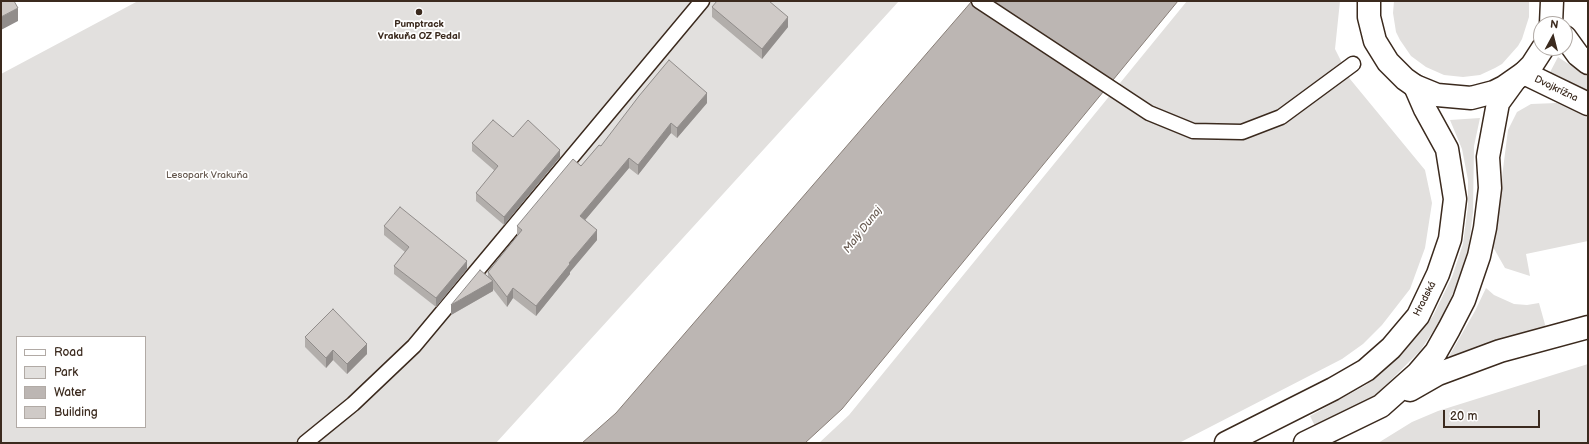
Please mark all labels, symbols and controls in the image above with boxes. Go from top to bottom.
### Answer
marker: Pumptrack Vrakuňa OZ Pedal [414,7,424,17]
north arrow [1533,16,1573,56]
place label: Pumptrack Vrakuňa OZ Pedal [378,18,460,42]
text: N [1549,18,1559,32]
street label: Dvojkrížna [1532,73,1580,105]
park label: Lesopark Vrakuňa [166,169,248,181]
water label: Malý Dunaj [841,204,885,256]
street label: Hradská [1411,280,1439,318]
legend [16,336,146,428]
text: Road [54,345,83,360]
text: Park [54,365,78,380]
text: Water [54,385,86,400]
scale bar [1445,402,1542,428]
text: Building [54,405,98,420]
text: 20 m [1450,409,1477,424]

